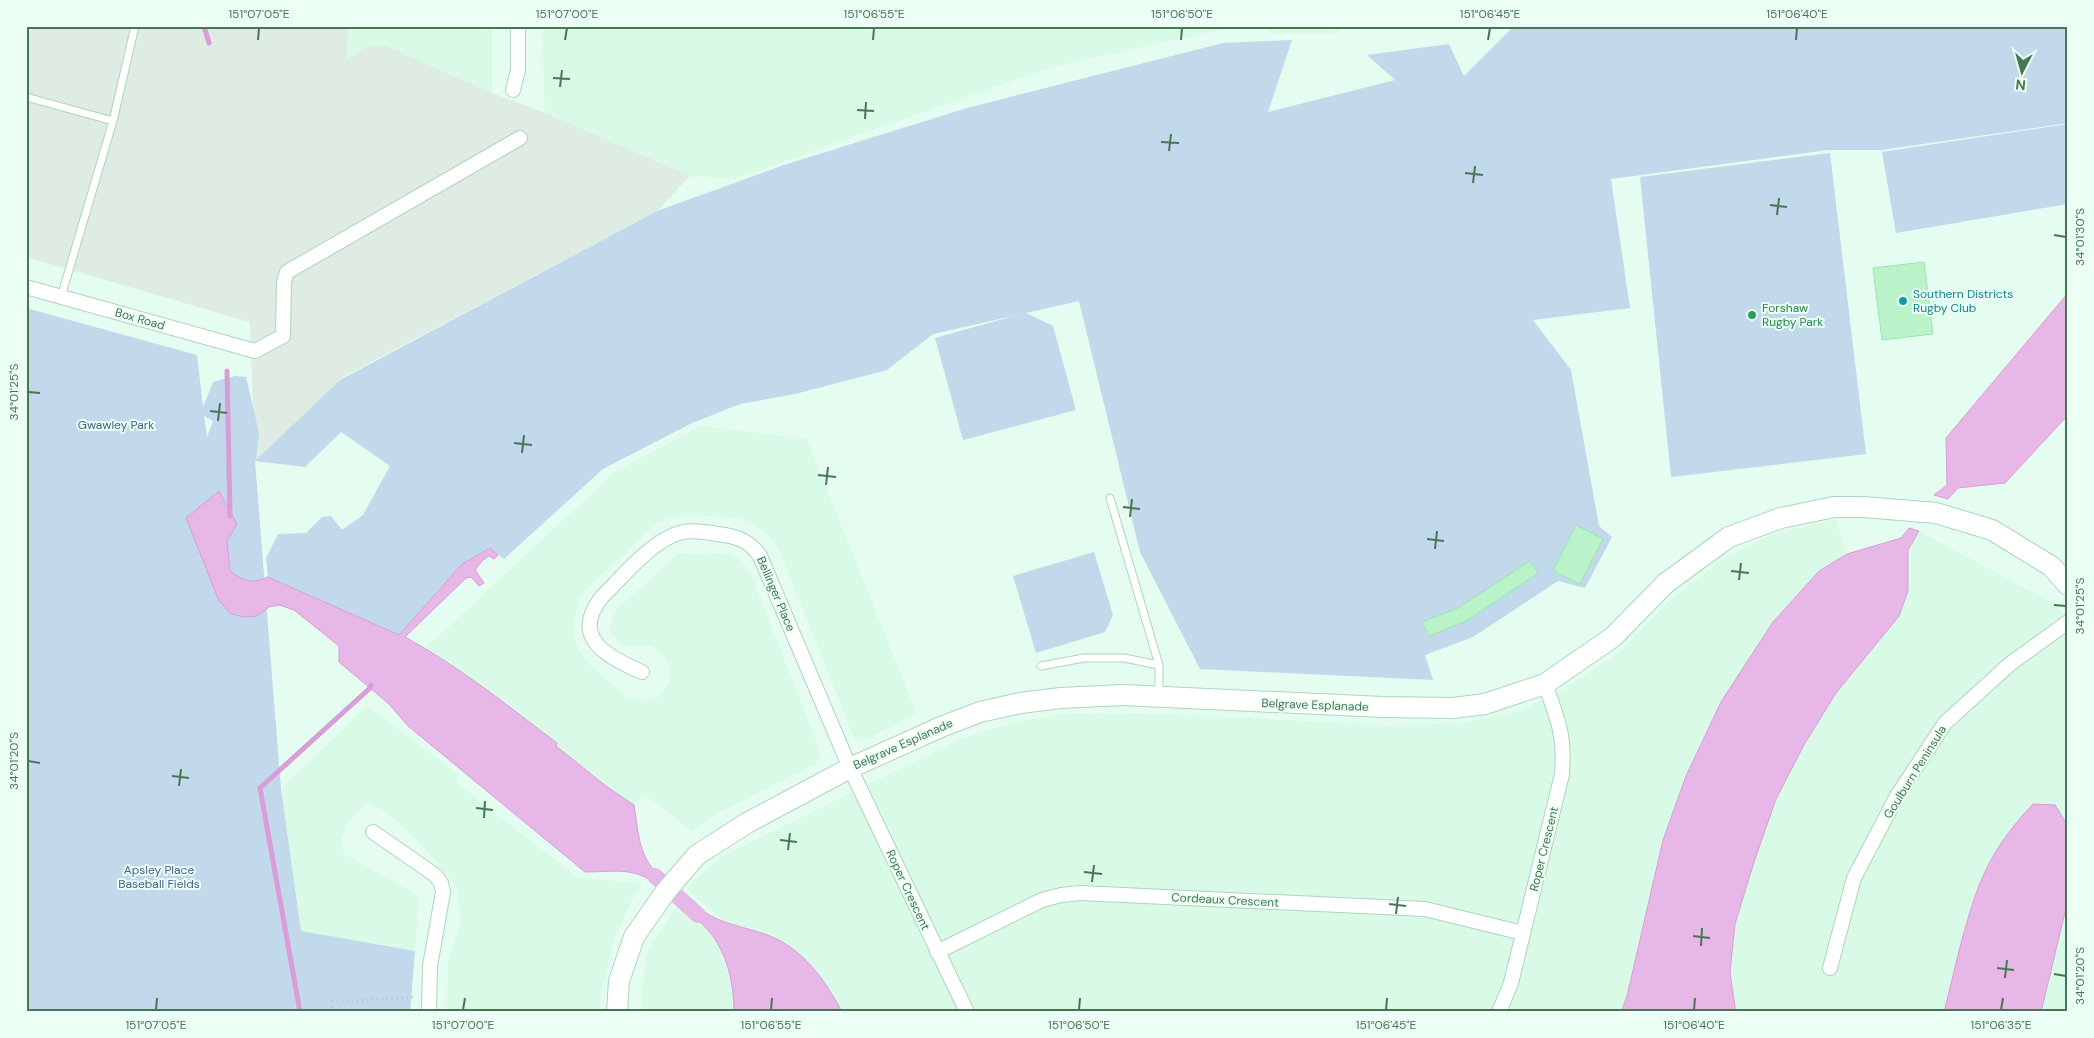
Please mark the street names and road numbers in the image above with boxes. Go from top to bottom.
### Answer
street label: Box Road [113,304,167,334]
street label: Bellinger Place [753,554,799,634]
street label: Belgrave Esplanade [1261,695,1369,715]
street label: Belgrave Esplanade [851,715,956,773]
street label: Goulburn Peninsula [1880,722,1950,822]
street label: Roper Crescent [1526,805,1562,893]
street label: Roper Crescent [882,847,934,933]
street label: Cordeaux Crescent [1171,889,1280,911]

